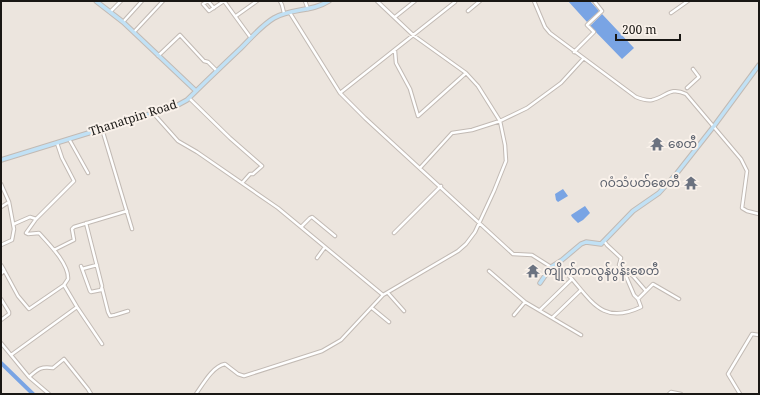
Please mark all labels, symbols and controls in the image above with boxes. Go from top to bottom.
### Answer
scale bar [616,16,680,42]
text: 200 m [622,21,657,38]
street label: Thanatpin Road [87,95,180,140]
place label: စေတီ [668,135,697,152]
temple icon: စေတီ [649,136,665,152]
place label: ဂဝံသံပတ်စေတီ [600,174,680,191]
temple icon: ဂဝံသံပတ်စေတီ [683,175,699,191]
place label: ကျိုက်ကလွန်ပွန်းစေတီ [544,262,659,281]
temple icon: ကျိုက်ကလွန်ပွန်းစေတီ [525,263,541,279]

